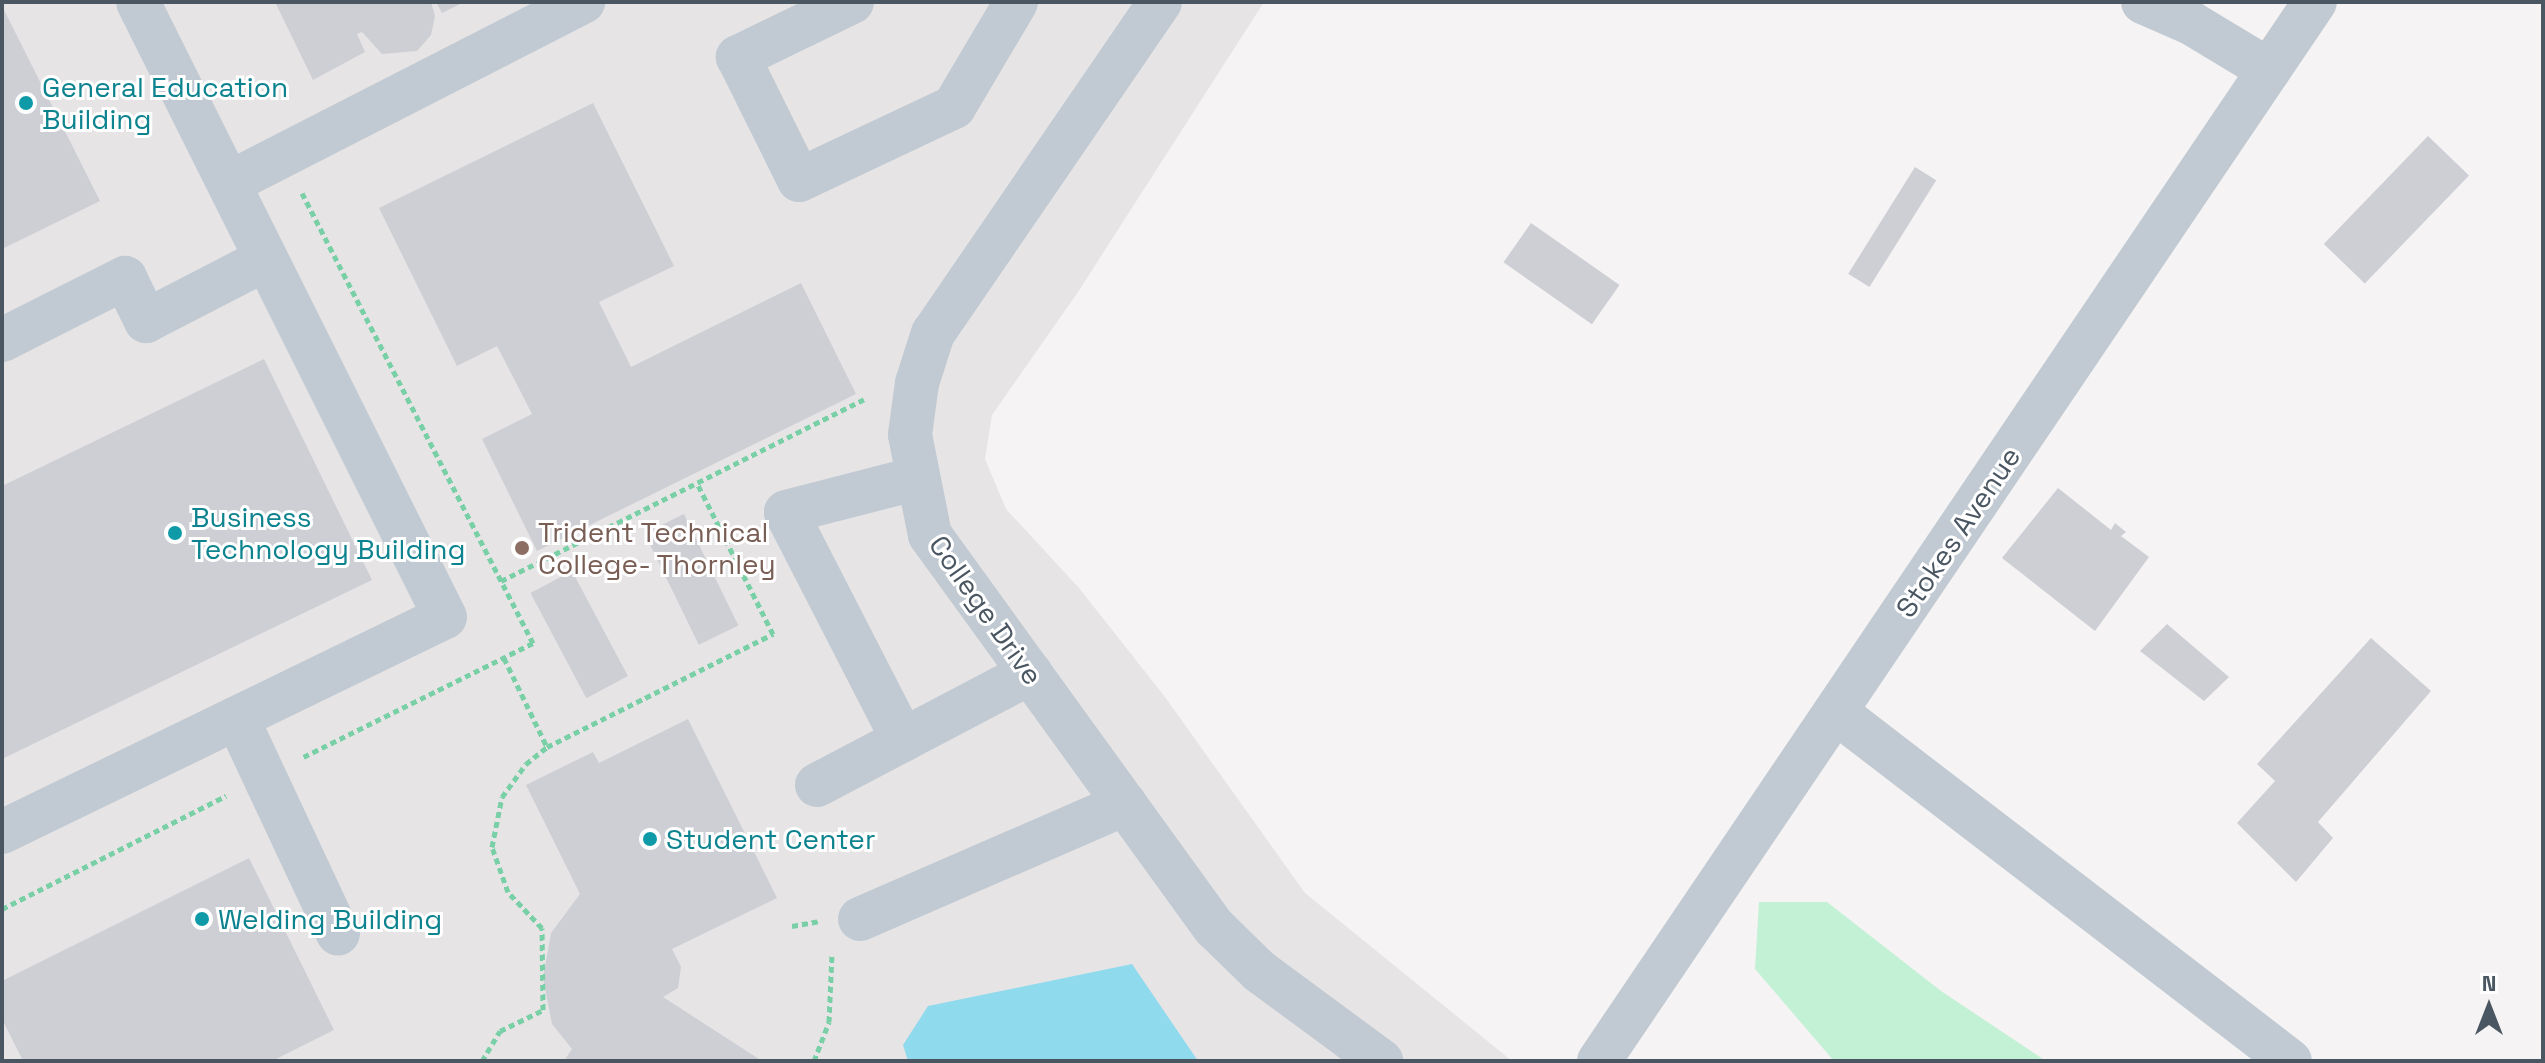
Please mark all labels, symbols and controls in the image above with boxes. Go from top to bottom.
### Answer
place label: General Education Building [42,70,288,136]
marker: General Education Building [17,94,35,112]
street label: Stokes Avenue [1889,440,2027,624]
place label: Business Technology Building [191,500,465,566]
place label: Trident Technical College- Thornley [538,515,777,581]
marker: Business Technology Building [166,524,184,542]
street label: College Drive [922,529,1050,691]
marker: Trident Technical College- Thornley [513,539,531,557]
place label: Student Center [666,822,875,856]
marker: Student Center [641,830,659,848]
place label: Welding Building [218,902,442,936]
marker: Welding Building [193,910,211,928]
north arrow [2449,967,2529,1047]
text: N [2482,969,2496,997]

